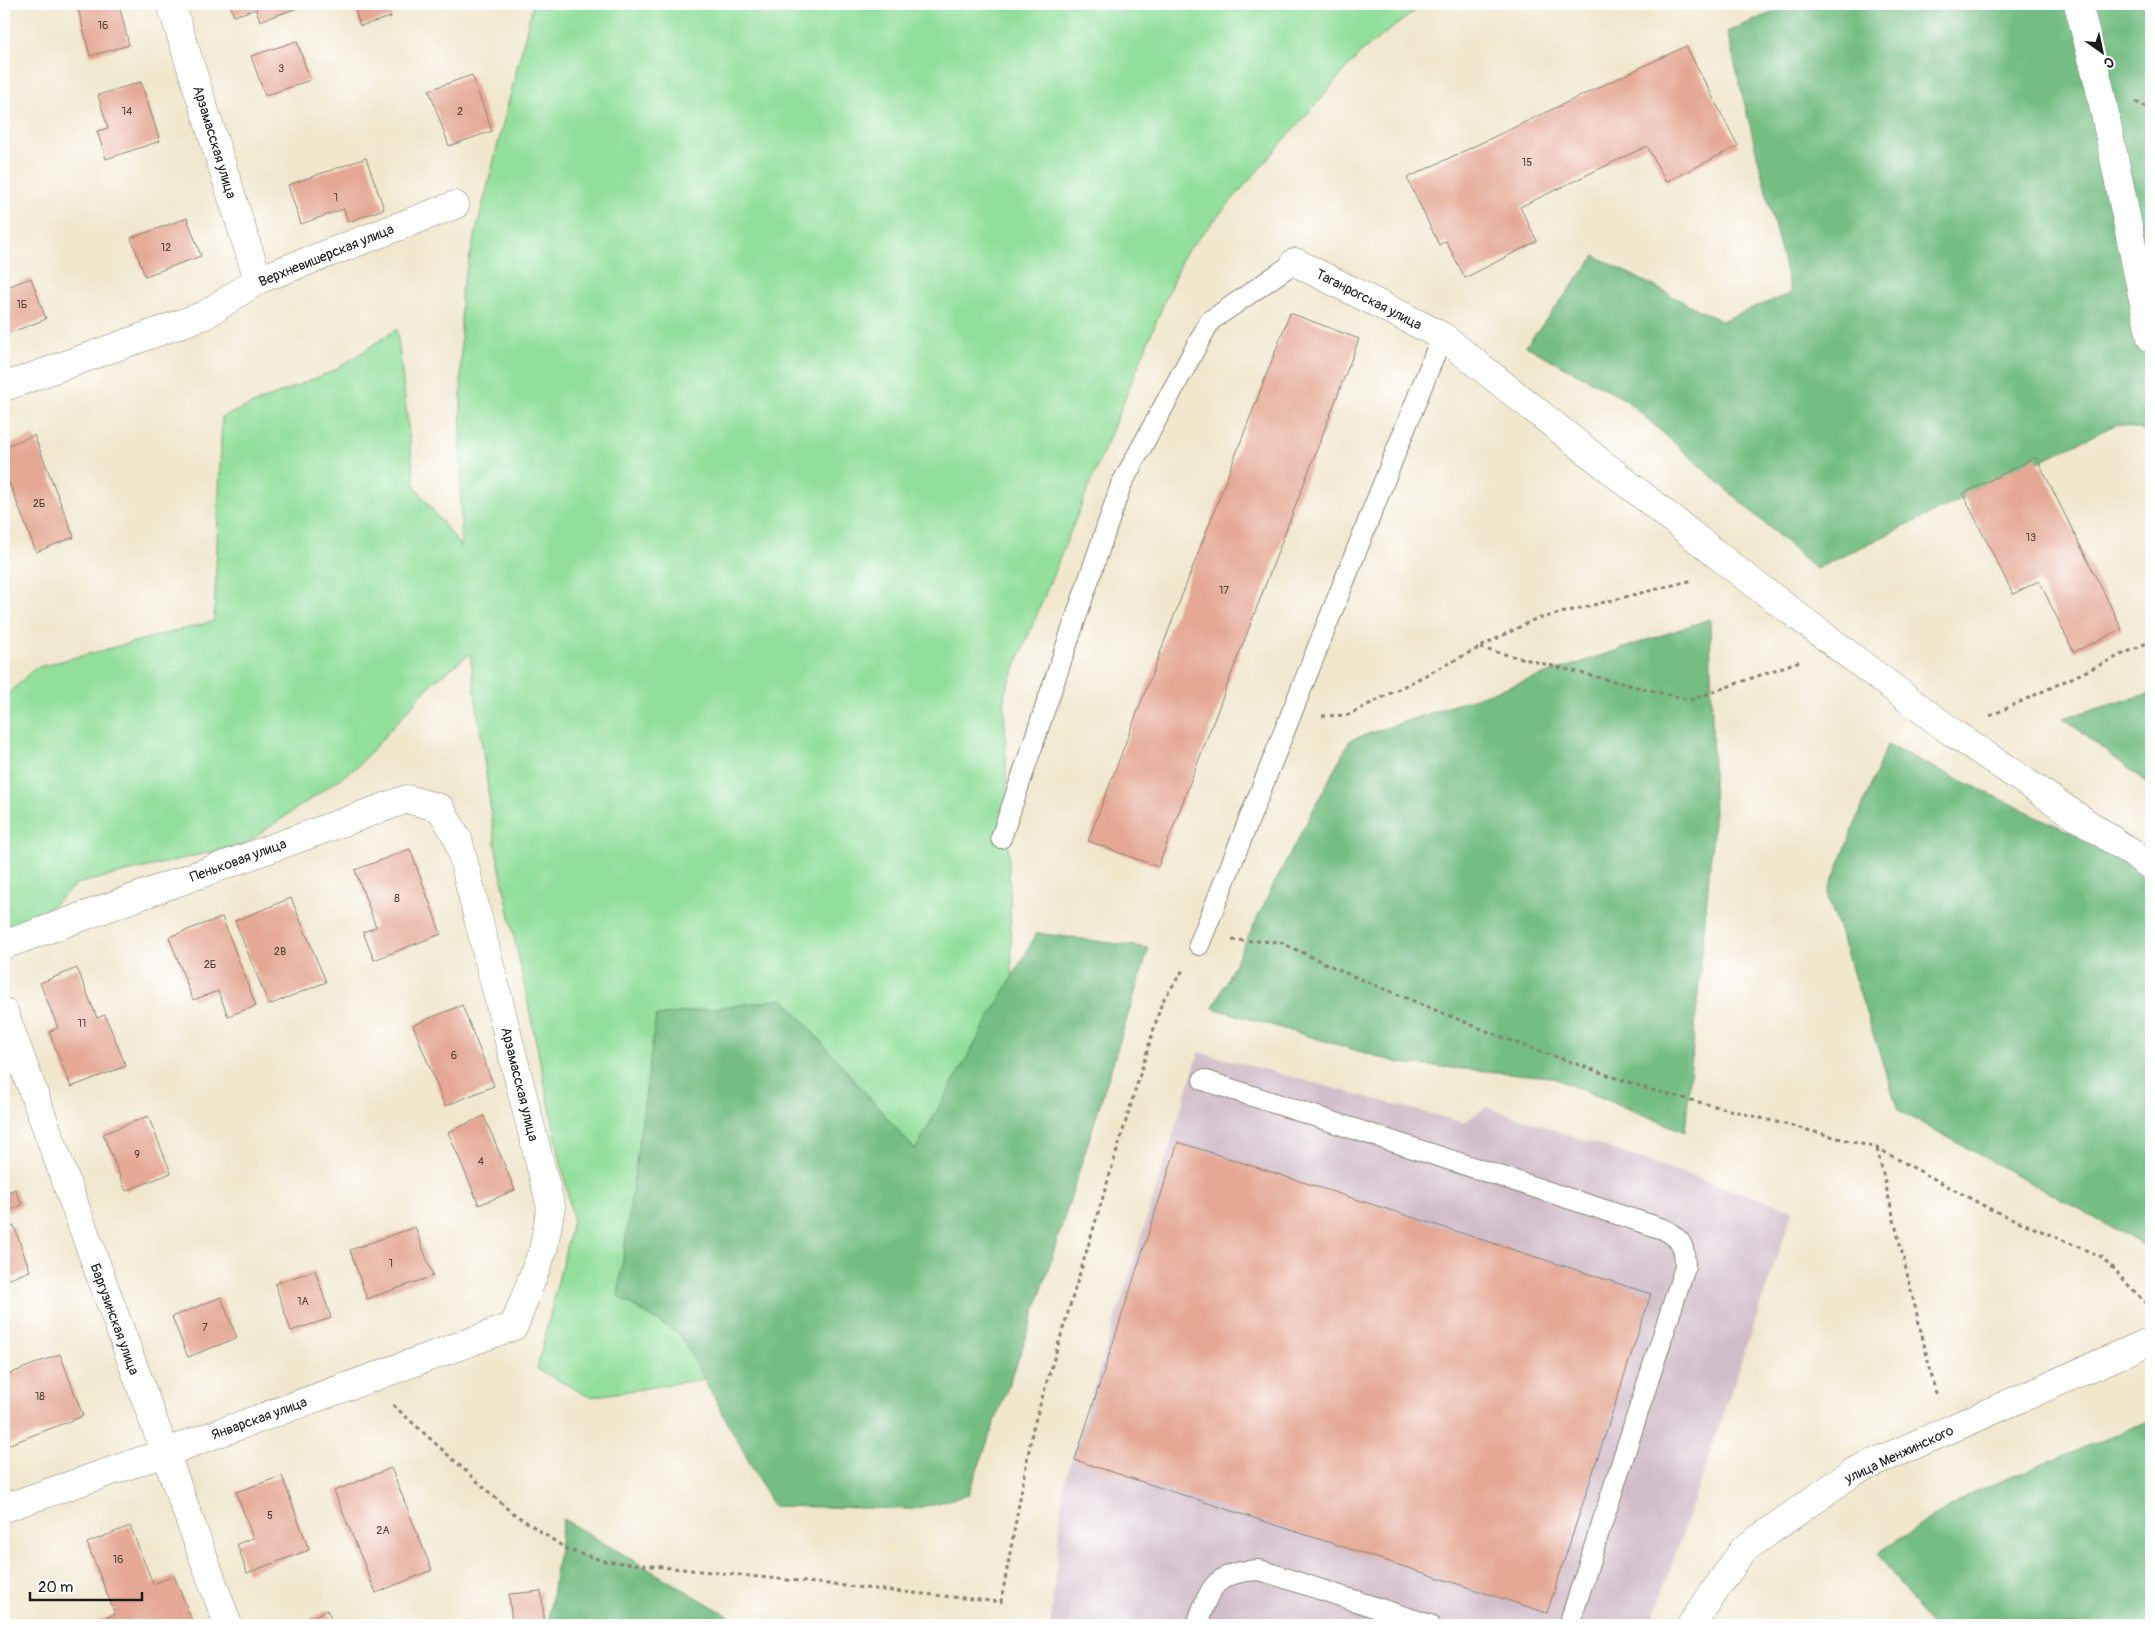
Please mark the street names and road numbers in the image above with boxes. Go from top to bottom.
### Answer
street label: Арзамасская улица [189,84,240,201]
street label: Верхневишерская улица [256,221,396,290]
street label: Таганрогская улица [1313,265,1425,334]
street label: Пеньковая улица [188,835,289,886]
street label: Арзамасская улица [497,1025,542,1143]
street label: Баргузинская улица [86,1261,143,1377]
street label: Январская улица [209,1393,309,1444]
street label: улица Менжинского [1841,1422,1957,1488]

